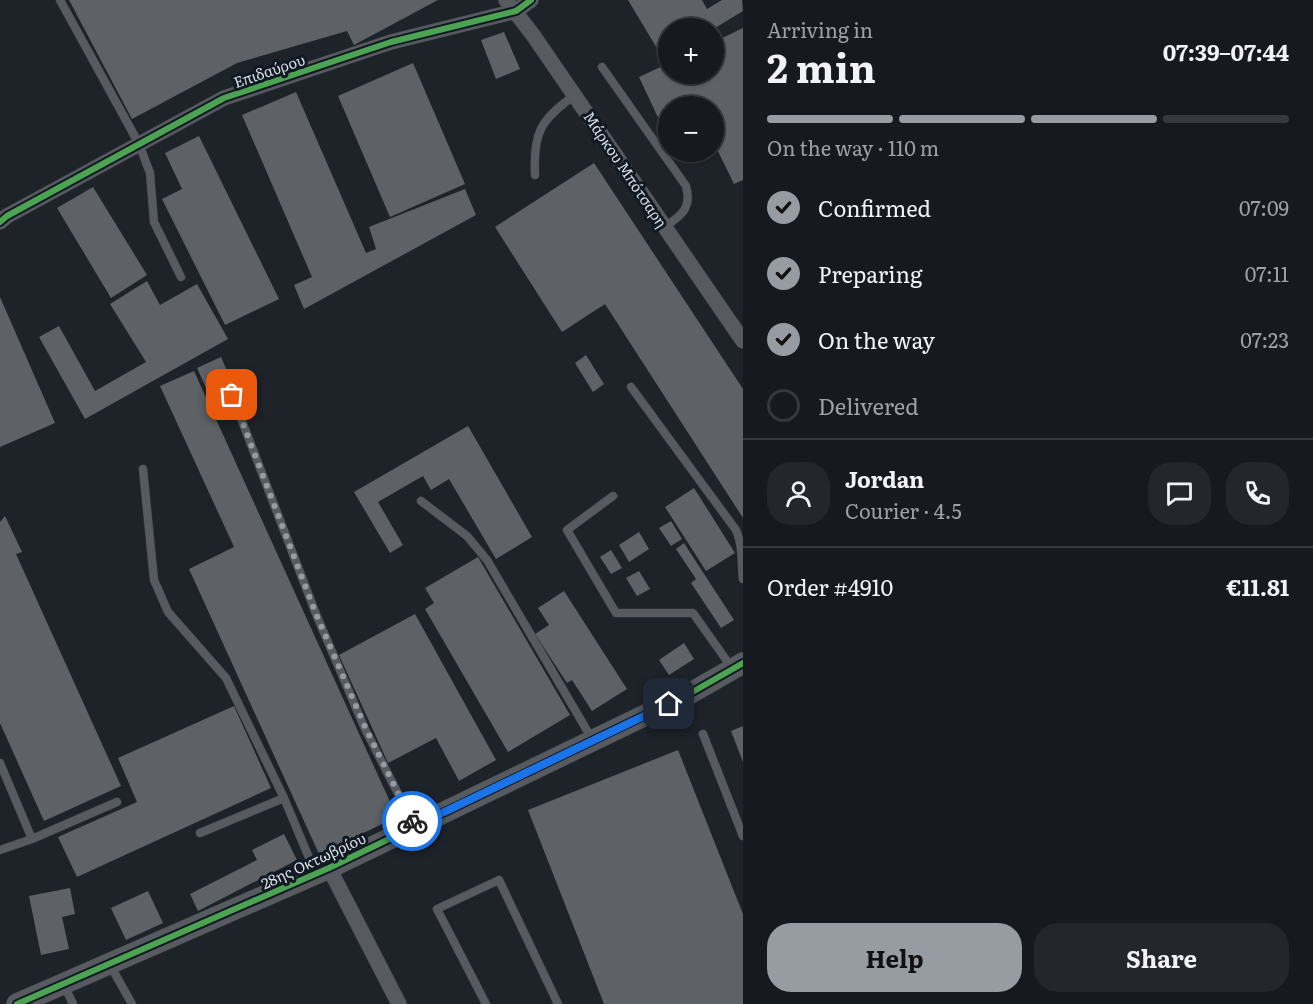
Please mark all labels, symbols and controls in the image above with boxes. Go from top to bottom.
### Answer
text: Arriving in [767,14,873,44]
map controls [658,18,724,162]
button: + [658,18,724,84]
text: 07:39–07:44 [1163,35,1289,68]
text: 2 min [767,37,876,95]
street label: Επιδαύρου [230,47,308,93]
button: − [658,96,724,162]
street label: Μάρκου Μπότσαρη [579,106,673,232]
text: On the way · 110 m [767,132,939,162]
icon: check [767,191,800,224]
text: Confirmed [818,191,931,224]
text: 07:09 [1239,192,1289,222]
icon: check [767,257,800,290]
text: Preparing [818,257,922,290]
text: 07:11 [1245,258,1289,288]
icon: check [767,323,800,356]
text: On the way [818,323,935,356]
text: 07:23 [1240,324,1289,354]
pin [206,369,257,420]
icon: bag [215,378,248,411]
text: Delivered [818,389,919,422]
button: person [767,462,830,525]
text: Jordan [845,462,924,495]
button: chat [1148,462,1211,525]
button: phone [1226,462,1289,525]
text: Courier · 4.5 [845,495,962,525]
text: Order #4910 [767,570,893,603]
text: €11.81 [1226,570,1289,603]
pin [643,678,694,729]
icon: home [652,687,685,720]
courier [382,791,442,851]
icon: bike [396,805,429,838]
street label: 28ης Οκτωβρίου [257,826,369,894]
button: Help [767,923,1022,992]
button: Share [1034,923,1289,992]

